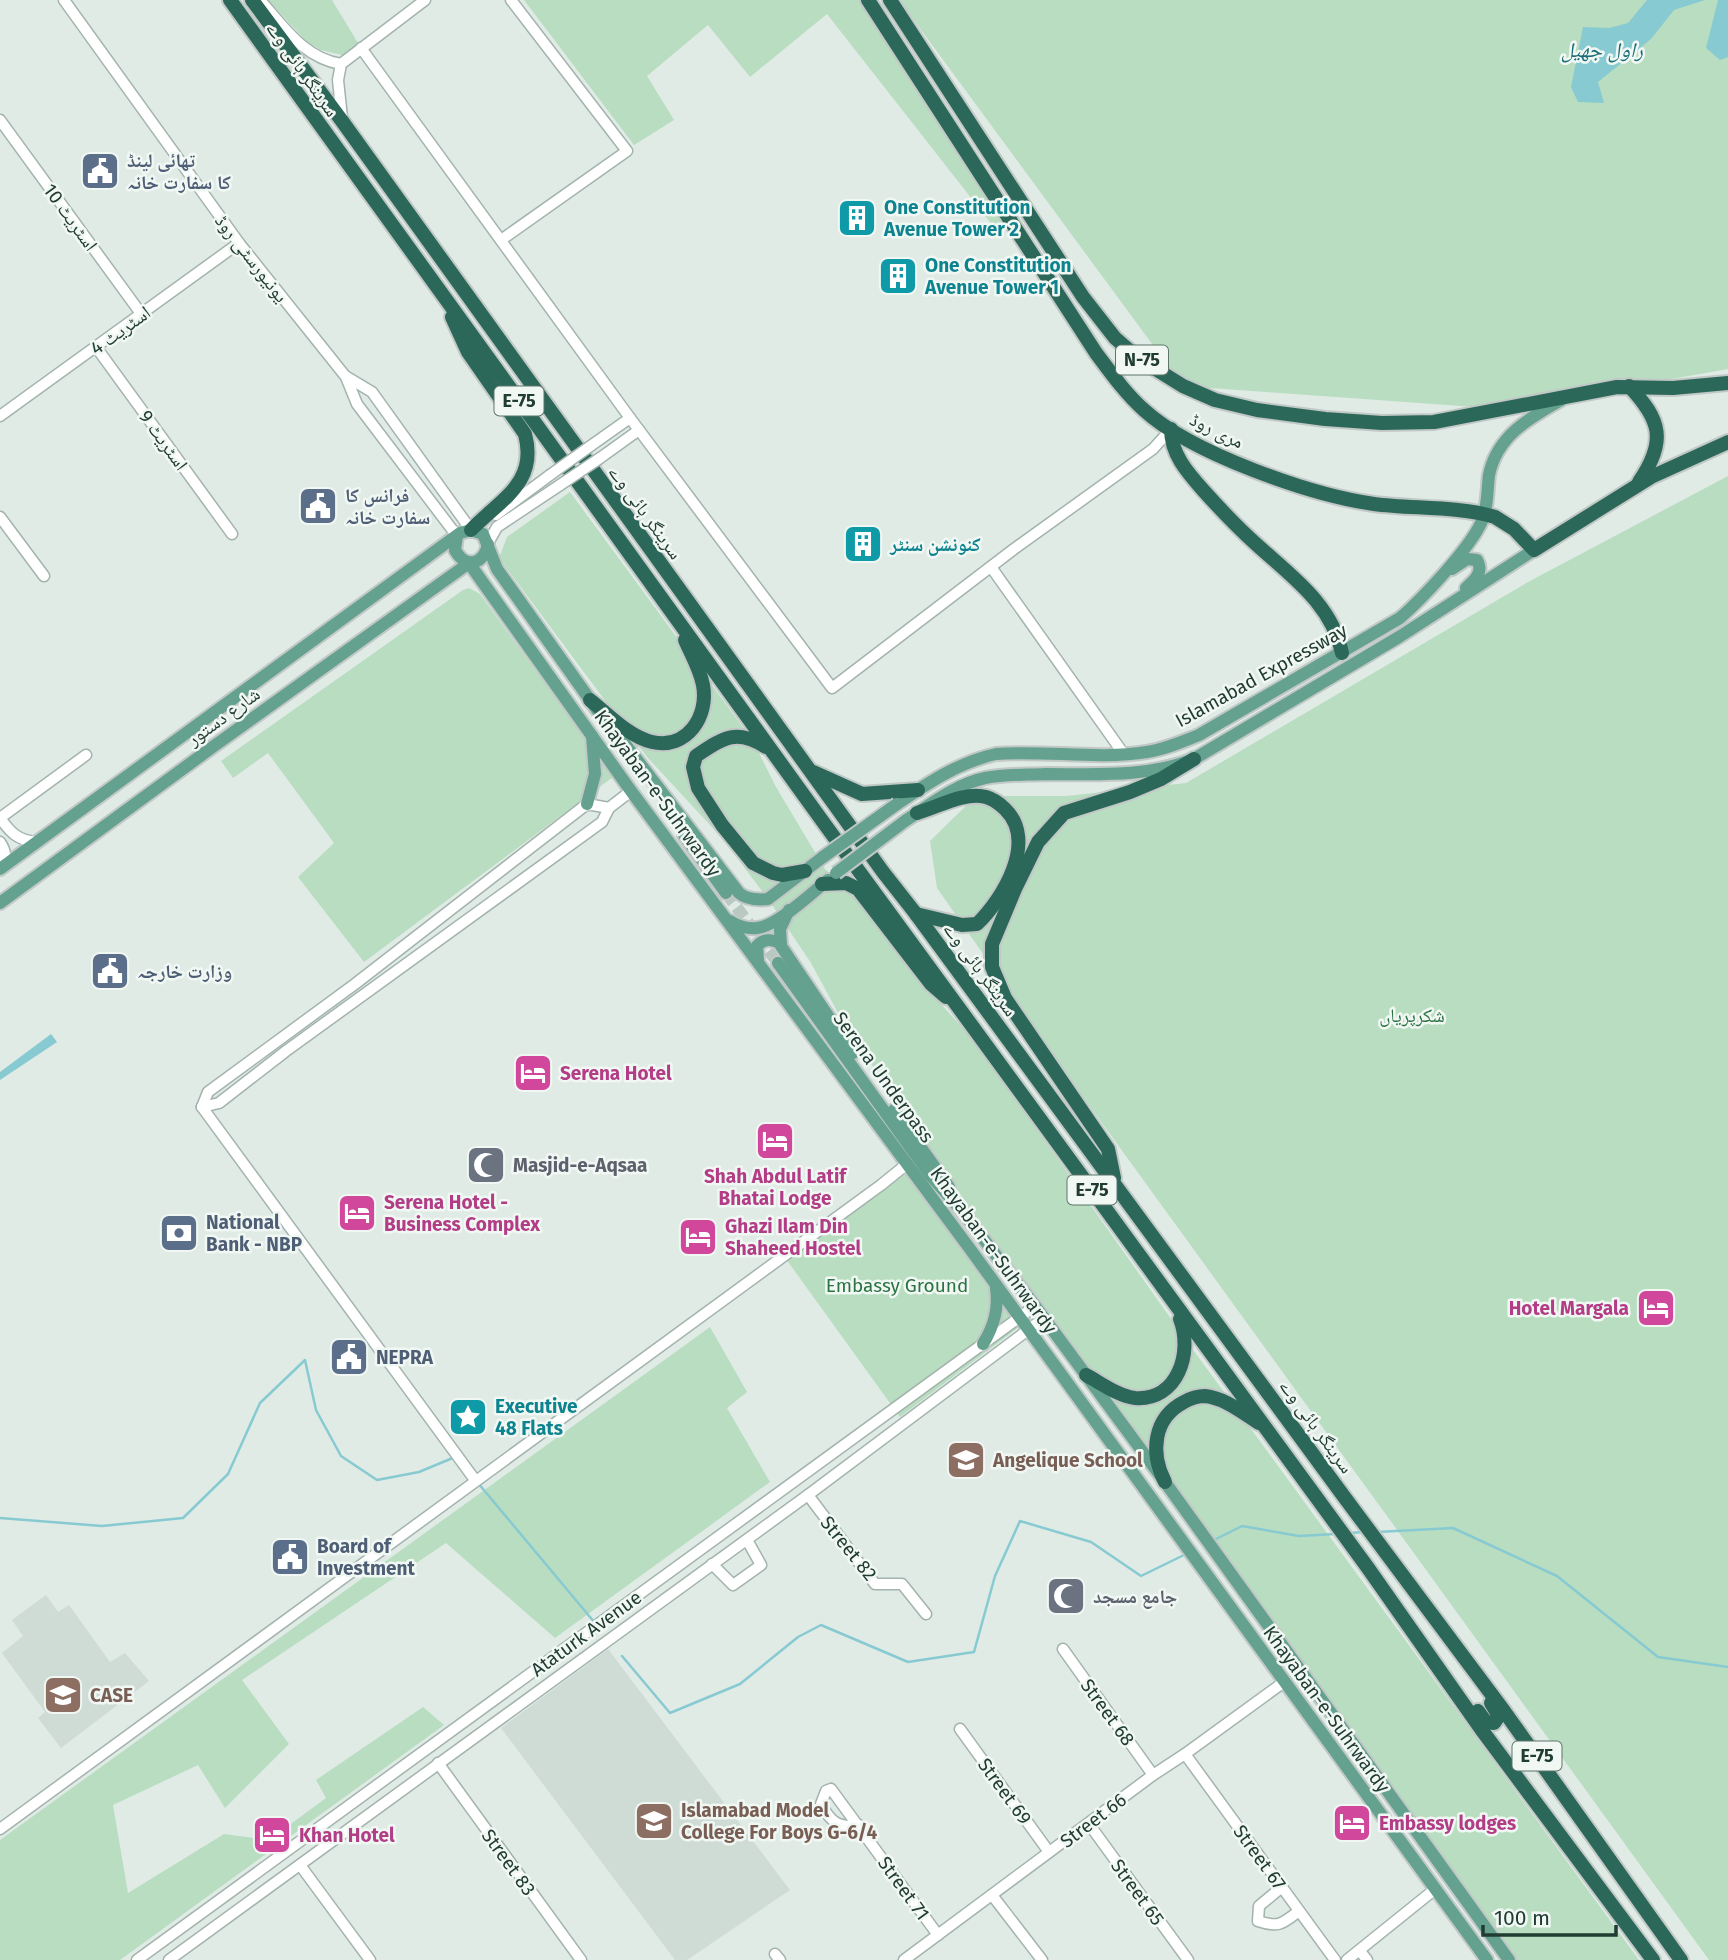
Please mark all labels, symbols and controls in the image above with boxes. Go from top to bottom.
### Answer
street label: سرینگر ہائی وے [261,17,344,121]
water label: راول جھیل [1561,37,1643,63]
place label: تھائی لینڈ کا سفارت خانہ [127,149,231,194]
public building icon: تھائی لینڈ کا سفارت خانہ [79,150,121,192]
street label: اسٹریٹ 10 [39,179,103,255]
place label: One Constitution Avenue Tower 2 [883,196,1031,241]
building icon: One Constitution Avenue Tower 2 [836,197,878,239]
street label: یونیورسٹی روڈ [210,210,293,307]
place label: One Constitution Avenue Tower 1 [924,254,1072,299]
building icon: One Constitution Avenue Tower 1 [877,255,919,297]
street label: اسٹریٹ 4 [86,301,155,360]
road number: N-75 [1116,346,1168,374]
road number: E-75 [494,386,544,416]
street label: اسٹریٹ 9 [134,406,193,475]
street label: مری روڈ [1186,408,1248,453]
street label: سرینگر ہائی وے [604,461,687,564]
place label: فرانس کا سفارت خانہ [345,484,430,529]
public building icon: فرانس کا سفارت خانہ [297,485,339,527]
building icon: کنونشن سنٹر [842,523,884,565]
place label: کنونشن سنٹر [889,533,981,556]
street label: Islamabad Expressway [1171,618,1352,732]
street label: شارع دستور [182,682,264,751]
street label: Khayaban-e-Suhrwardy [589,705,726,882]
street label: سرینگر ہائی وے [939,918,1022,1021]
public building icon: وزارت خارجہ [89,950,131,992]
place label: وزارت خارجہ [137,960,232,983]
park label: شکرپریاں [1379,1004,1445,1027]
street label: Serena Underpass [828,1007,939,1147]
hotel icon: Serena Hotel [512,1052,554,1094]
place label: Serena Hotel [560,1062,672,1085]
hotel icon: Shah Abdul Latif Bhatai Lodge [754,1120,796,1162]
mosque icon: Masjid-e-Aqsaa [465,1144,507,1186]
place label: Masjid-e-Aqsaa [513,1154,648,1177]
street label: Khayaban-e-Suhrwardy [925,1162,1062,1339]
place label: Shah Abdul Latif Bhatai Lodge [704,1165,848,1210]
road number: E-75 [1068,1176,1116,1204]
place label: Serena Hotel - Business Complex [384,1191,540,1236]
hotel icon: Serena Hotel - Business Complex [336,1192,378,1234]
place label: National Bank - NBP [206,1211,302,1256]
bank icon: National Bank - NBP [158,1212,200,1254]
place label: Ghazi Ilam Din Shaheed Hostel [725,1215,861,1260]
hotel icon: Ghazi Ilam Din Shaheed Hostel [677,1216,719,1258]
park label: Embassy Ground [826,1274,968,1297]
hotel icon: Hotel Margala [1635,1287,1677,1329]
place label: Hotel Margala [1509,1297,1629,1320]
public building icon: NEPRA [328,1336,370,1378]
place label: NEPRA [376,1346,434,1369]
street label: سرینگر ہائی وے [1275,1375,1358,1478]
place label: Executive 48 Flats [495,1395,578,1440]
place icon: Executive 48 Flats [447,1396,489,1438]
school or university icon: Angelique School [945,1439,987,1481]
place label: Angelique School [992,1449,1143,1472]
street label: Street 82 [816,1511,882,1585]
place label: Board of Investment [317,1535,416,1580]
public building icon: Board of Investment [269,1536,311,1578]
mosque icon: جامع مسجد [1045,1575,1087,1617]
place label: جامع مسجد [1093,1585,1177,1609]
street label: Ataturk Avenue [527,1586,646,1681]
street label: Khayaban-e-Suhrwardy [1258,1621,1395,1798]
school or university icon: CASE [42,1674,84,1716]
street label: Street 68 [1076,1674,1140,1750]
place label: CASE [90,1684,133,1707]
road number: E-75 [1512,1742,1562,1770]
street label: Street 69 [973,1754,1036,1829]
street label: Street 66 [1056,1788,1131,1853]
place label: Islamabad Model College For Boys G-6/4 [681,1799,877,1844]
school or university icon: Islamabad Model College For Boys G-6/4 [633,1800,675,1842]
hotel icon: Embassy lodges [1331,1802,1373,1844]
place label: Embassy lodges [1379,1812,1516,1835]
hotel icon: Khan Hotel [251,1814,293,1856]
street label: Street 67 [1228,1820,1291,1894]
place label: Khan Hotel [299,1824,395,1847]
street label: Street 83 [477,1825,540,1900]
street label: Street 71 [873,1852,934,1925]
street label: Street 65 [1106,1855,1169,1930]
scale bar [1483,1894,1616,1938]
text: 100 m [1494,1905,1550,1931]

